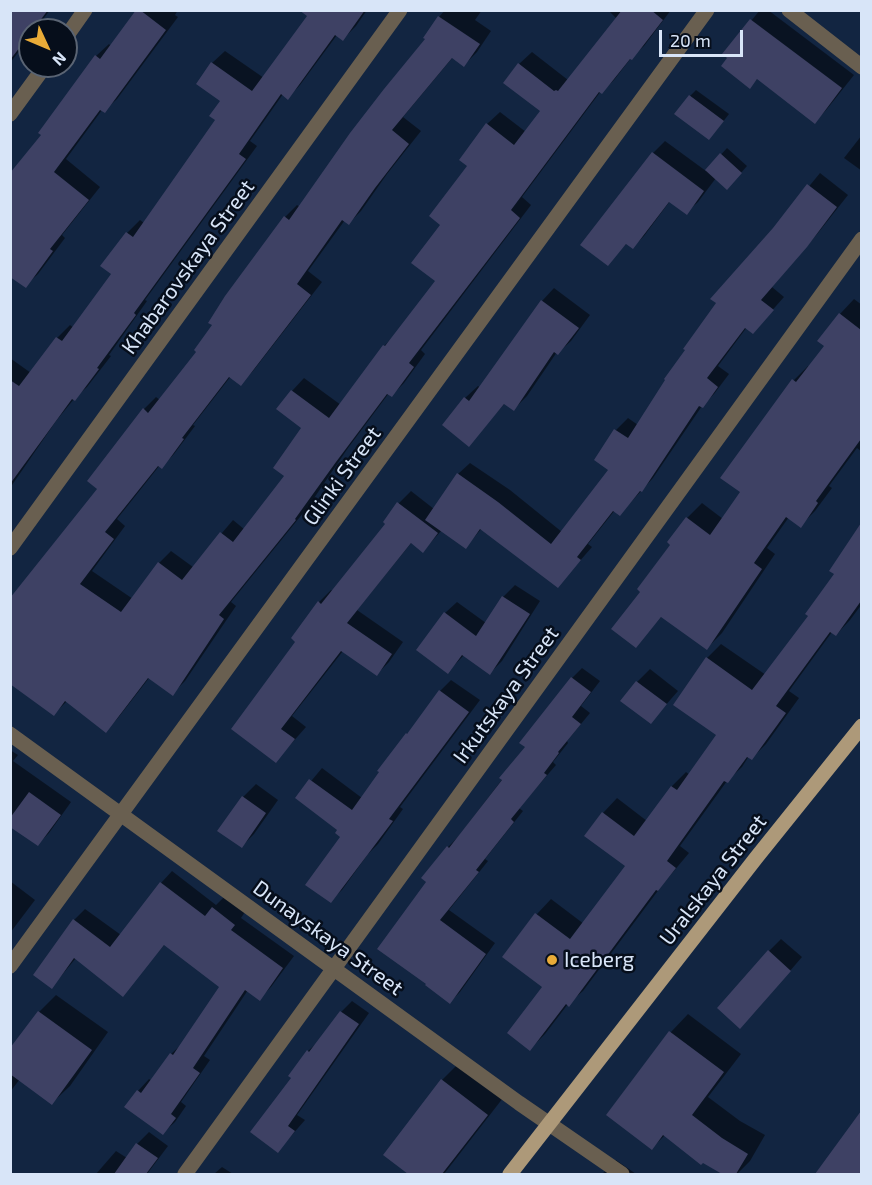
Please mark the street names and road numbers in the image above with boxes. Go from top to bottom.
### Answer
street label: Khabarovskaya Street [116,175,260,359]
street label: Glinki Street [298,422,386,530]
street label: Irkutskaya Street [448,622,564,768]
street label: Uralskaya Street [654,810,772,950]
street label: Dunayskaya Street [248,875,408,1001]

